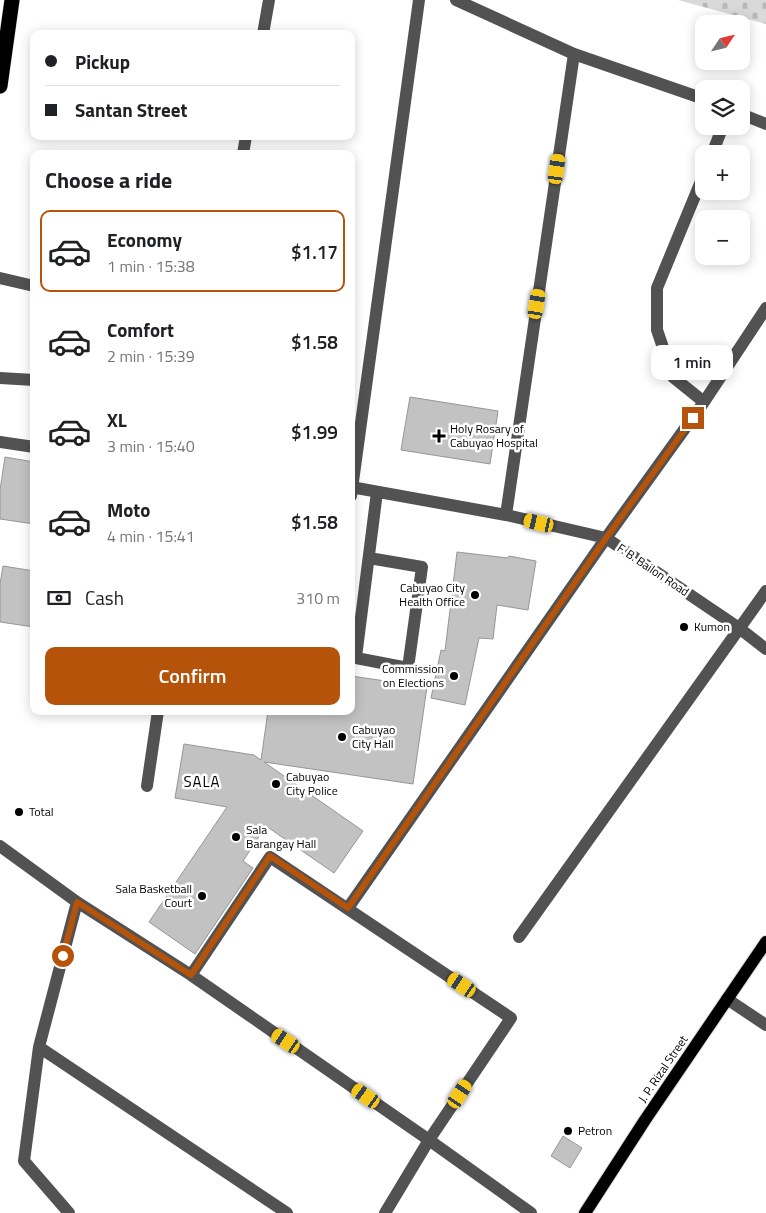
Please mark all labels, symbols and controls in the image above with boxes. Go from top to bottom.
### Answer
north arrow [695,15,750,70]
map controls [695,15,750,265]
text: Pickup [75,47,130,76]
button: layers [695,80,750,135]
text: Santan Street [75,95,187,124]
button: + [695,145,750,200]
car [547,153,566,185]
text: Choose a ride [45,163,172,197]
button: − [695,210,750,265]
text: Economy [107,225,182,254]
icon: car [47,229,92,274]
text: $1.17 [291,237,338,266]
text: 1 min · 15:38 [107,254,195,278]
car [527,288,546,320]
text: Comfort [107,315,174,344]
icon: car [47,319,92,364]
text: $1.58 [291,327,338,356]
text: 2 min · 15:39 [107,344,195,368]
callout: 1 min [652,346,734,380]
text: 1 min [673,350,711,374]
text: XL [107,405,127,434]
route end [682,407,704,429]
icon: car [47,409,92,454]
text: $1.99 [291,417,338,446]
place label: Holy Rosary of Cabuyao Hospital [450,419,538,452]
marker: Holy Rosary of Cabuyao Hospital [432,429,446,443]
text: 3 min · 15:40 [107,434,195,458]
text: Moto [107,495,150,524]
icon: car [47,499,92,544]
text: $1.58 [291,507,338,536]
car [522,512,555,534]
text: 4 min · 15:41 [107,524,195,548]
street label: F. B. Bailon Road [613,538,693,601]
place label: Cabuyao City Health Office [399,578,465,611]
text: Cash [85,583,124,612]
icon: cash [45,584,73,612]
text: 310 m [296,586,340,610]
marker: Cabuyao City Health Office [469,589,481,601]
place label: Kumon [694,617,730,636]
marker: Kumon [678,621,690,633]
button: Confirm [45,647,340,705]
place label: Commission on Elections [382,659,444,692]
marker: Commission on Elections [448,670,460,682]
place label: Cabuyao City Hall [352,720,395,753]
marker: Cabuyao City Hall [336,731,348,743]
place label: Cabuyao City Police [286,767,338,800]
district label: SALA [183,770,221,793]
marker: Cabuyao City Police [270,778,282,790]
place label: Total [29,802,54,821]
marker: Total [13,806,25,818]
place label: Sala Barangay Hall [246,820,316,853]
marker: Sala Barangay Hall [230,831,242,843]
place label: Sala Basketball Court [115,879,193,912]
marker: Sala Basketball Court [196,890,208,902]
route start [52,945,74,967]
car [445,970,478,1000]
car [269,1026,302,1056]
street label: J. P. Rizal Street [633,1030,693,1106]
car [445,1077,474,1111]
car [349,1081,382,1111]
place label: Petron [578,1121,612,1140]
marker: Petron [562,1125,574,1137]

